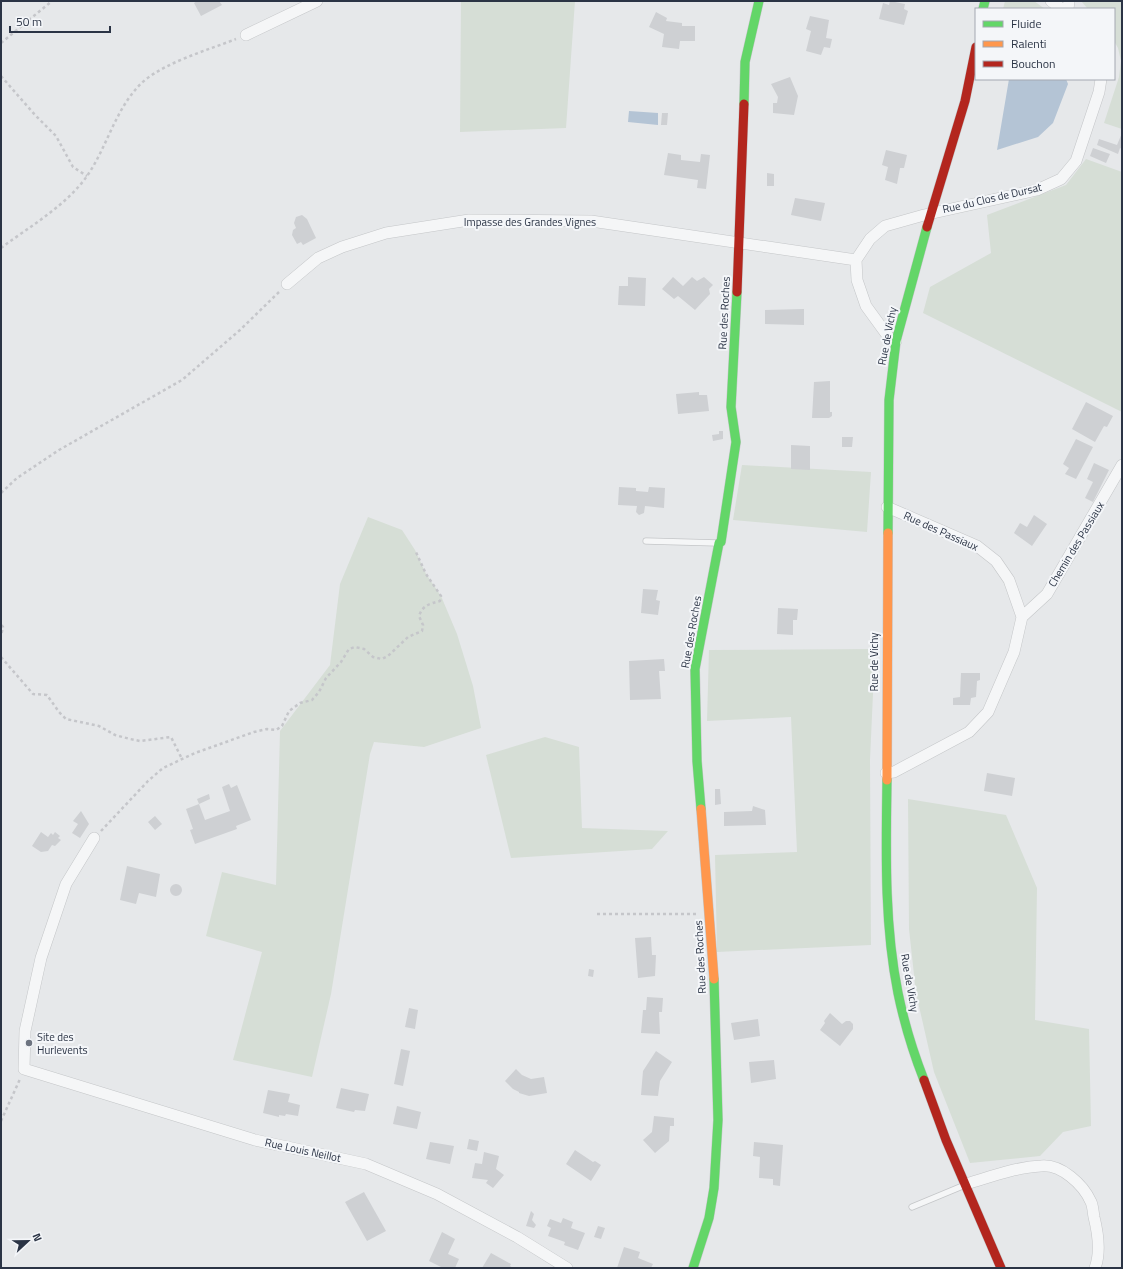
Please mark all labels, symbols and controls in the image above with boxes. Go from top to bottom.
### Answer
scale bar [10,8,110,34]
legend [975,8,1115,80]
text: 50 m [16,12,42,31]
text: Fluide [1011,14,1042,33]
text: Ralenti [1011,34,1046,53]
text: Bouchon [1011,54,1056,73]
street label: Rue du Clos de Dursat [941,179,1043,217]
street label: Impasse des Grandes Vignes [464,214,596,230]
street label: Rue des Roches [714,276,734,350]
street label: Rue de Vichy [874,305,901,367]
street label: Chemin des Passiaux [1044,498,1108,590]
street label: Rue des Passiaux [901,507,981,555]
street label: Rue des Roches [677,595,705,669]
street label: Rue de Vichy [866,632,882,692]
street label: Rue des Roches [690,920,710,994]
street label: Rue de Vichy [897,952,923,1014]
place label: Site des Hurlevents [37,1029,88,1058]
marker: Site des Hurlevents [24,1038,34,1048]
street label: Rue Louis Neillot [263,1134,343,1166]
north arrow [8,1221,48,1261]
text: N [28,1231,46,1244]

